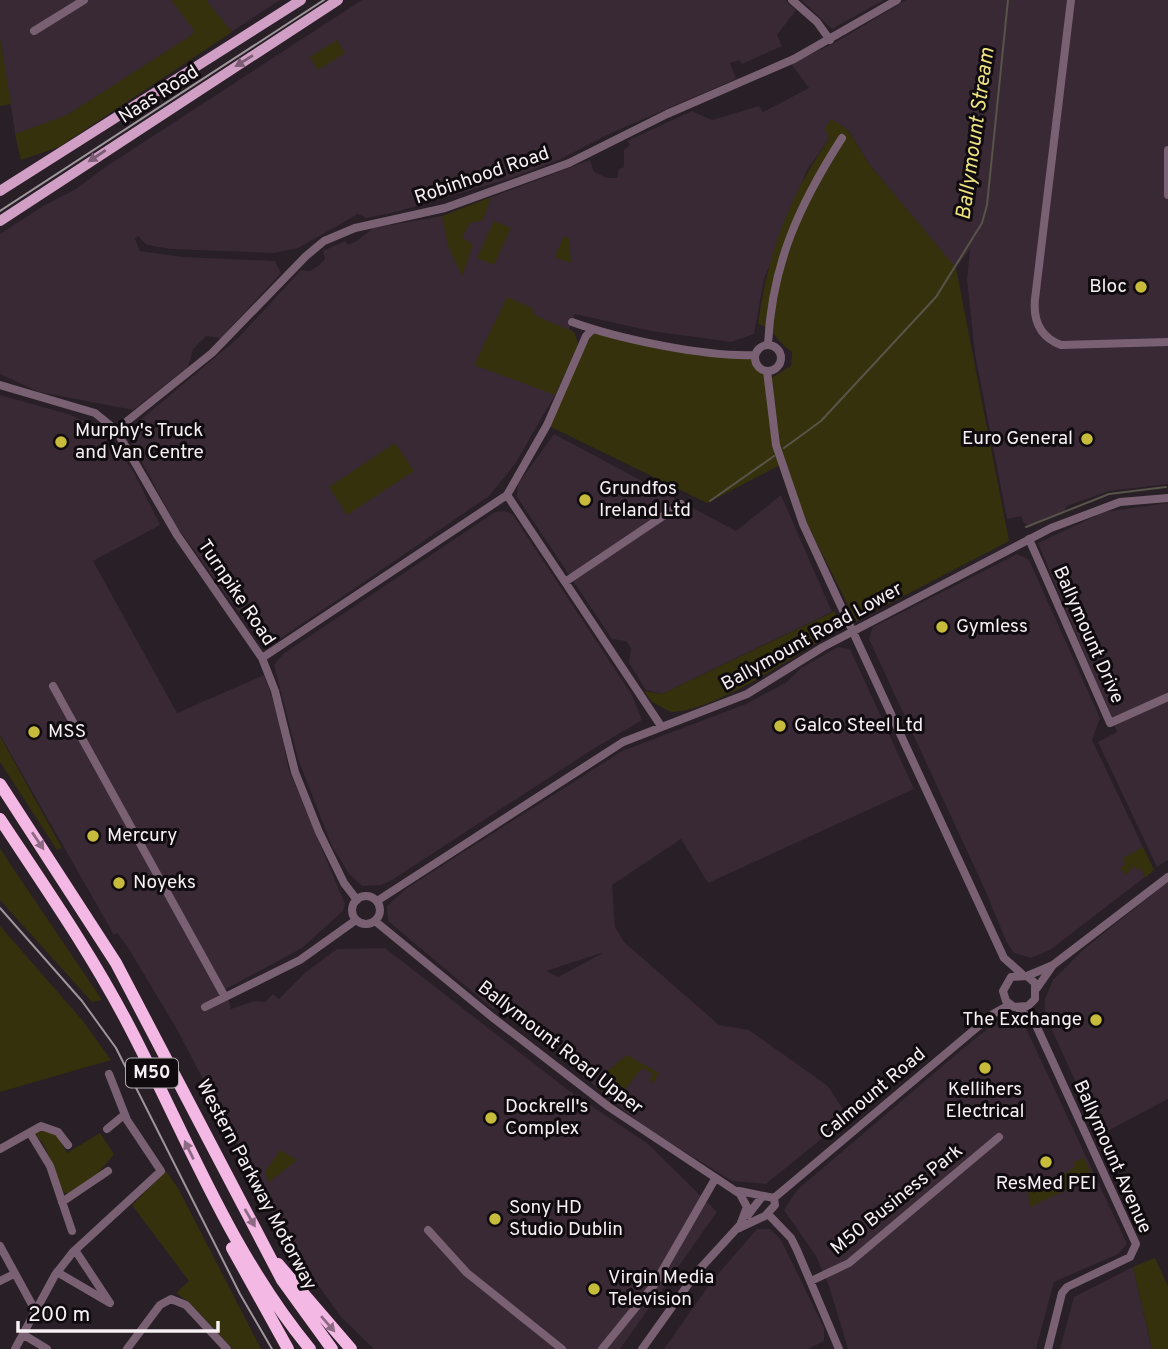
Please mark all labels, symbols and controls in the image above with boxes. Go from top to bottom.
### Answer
water label: Ballymount Stream [951,45,1002,222]
one-way arrow [234,54,253,67]
street label: Naas Road [115,60,203,130]
street label: Robinhood Road [411,142,553,210]
one-way arrow [88,149,106,163]
place label: Bloc [1089,275,1127,299]
marker: Bloc [1133,279,1149,295]
place label: Murphy's Truck and Van Centre [75,419,204,465]
place label: Euro General [962,427,1073,451]
marker: Euro General [1079,431,1095,447]
marker: Murphy's Truck and Van Centre [53,434,69,450]
place label: Grundfos Ireland Ltd [599,477,691,523]
marker: Grundfos Ireland Ltd [577,492,593,508]
street label: Turnpike Road [192,535,280,651]
street label: Ballymount Drive [1047,563,1129,707]
street label: Ballymount Road Lower [717,577,907,697]
place label: Gymless [956,615,1028,639]
marker: Gymless [934,619,950,635]
place label: Galco Steel Ltd [794,714,923,738]
marker: Galco Steel Ltd [772,718,788,734]
place label: MSS [48,720,86,744]
marker: MSS [26,724,42,740]
place label: Mercury [107,824,177,848]
marker: Mercury [85,828,101,844]
one-way arrow [31,831,44,850]
place label: Noyeks [133,871,196,895]
marker: Noyeks [111,875,127,891]
street label: Ballymount Road Upper [472,976,648,1121]
place label: The Exchange [962,1008,1082,1032]
marker: The Exchange [1088,1012,1104,1028]
street label: Calmount Road [815,1043,931,1145]
road number: M50 [126,1058,178,1088]
marker: Kellihers Electrical [977,1060,993,1076]
street label: Western Parkway Motorway [190,1076,322,1294]
street label: Ballymount Avenue [1067,1077,1157,1237]
place label: Kellihers Electrical [945,1078,1025,1124]
place label: Dockrell's Complex [505,1095,588,1141]
marker: Dockrell's Complex [483,1110,499,1126]
street label: M50 Business Park [826,1139,968,1261]
one-way arrow [183,1140,195,1160]
marker: ResMed PEI [1038,1154,1054,1170]
place label: ResMed PEI [996,1172,1096,1196]
place label: Sony HD Studio Dublin [509,1196,623,1242]
one-way arrow [244,1209,256,1228]
marker: Sony HD Studio Dublin [487,1211,503,1227]
place label: Virgin Media Television [608,1266,714,1312]
marker: Virgin Media Television [586,1281,602,1297]
scale bar [18,1290,217,1334]
text: 200 m [28,1302,90,1329]
one-way arrow [320,1315,336,1333]

